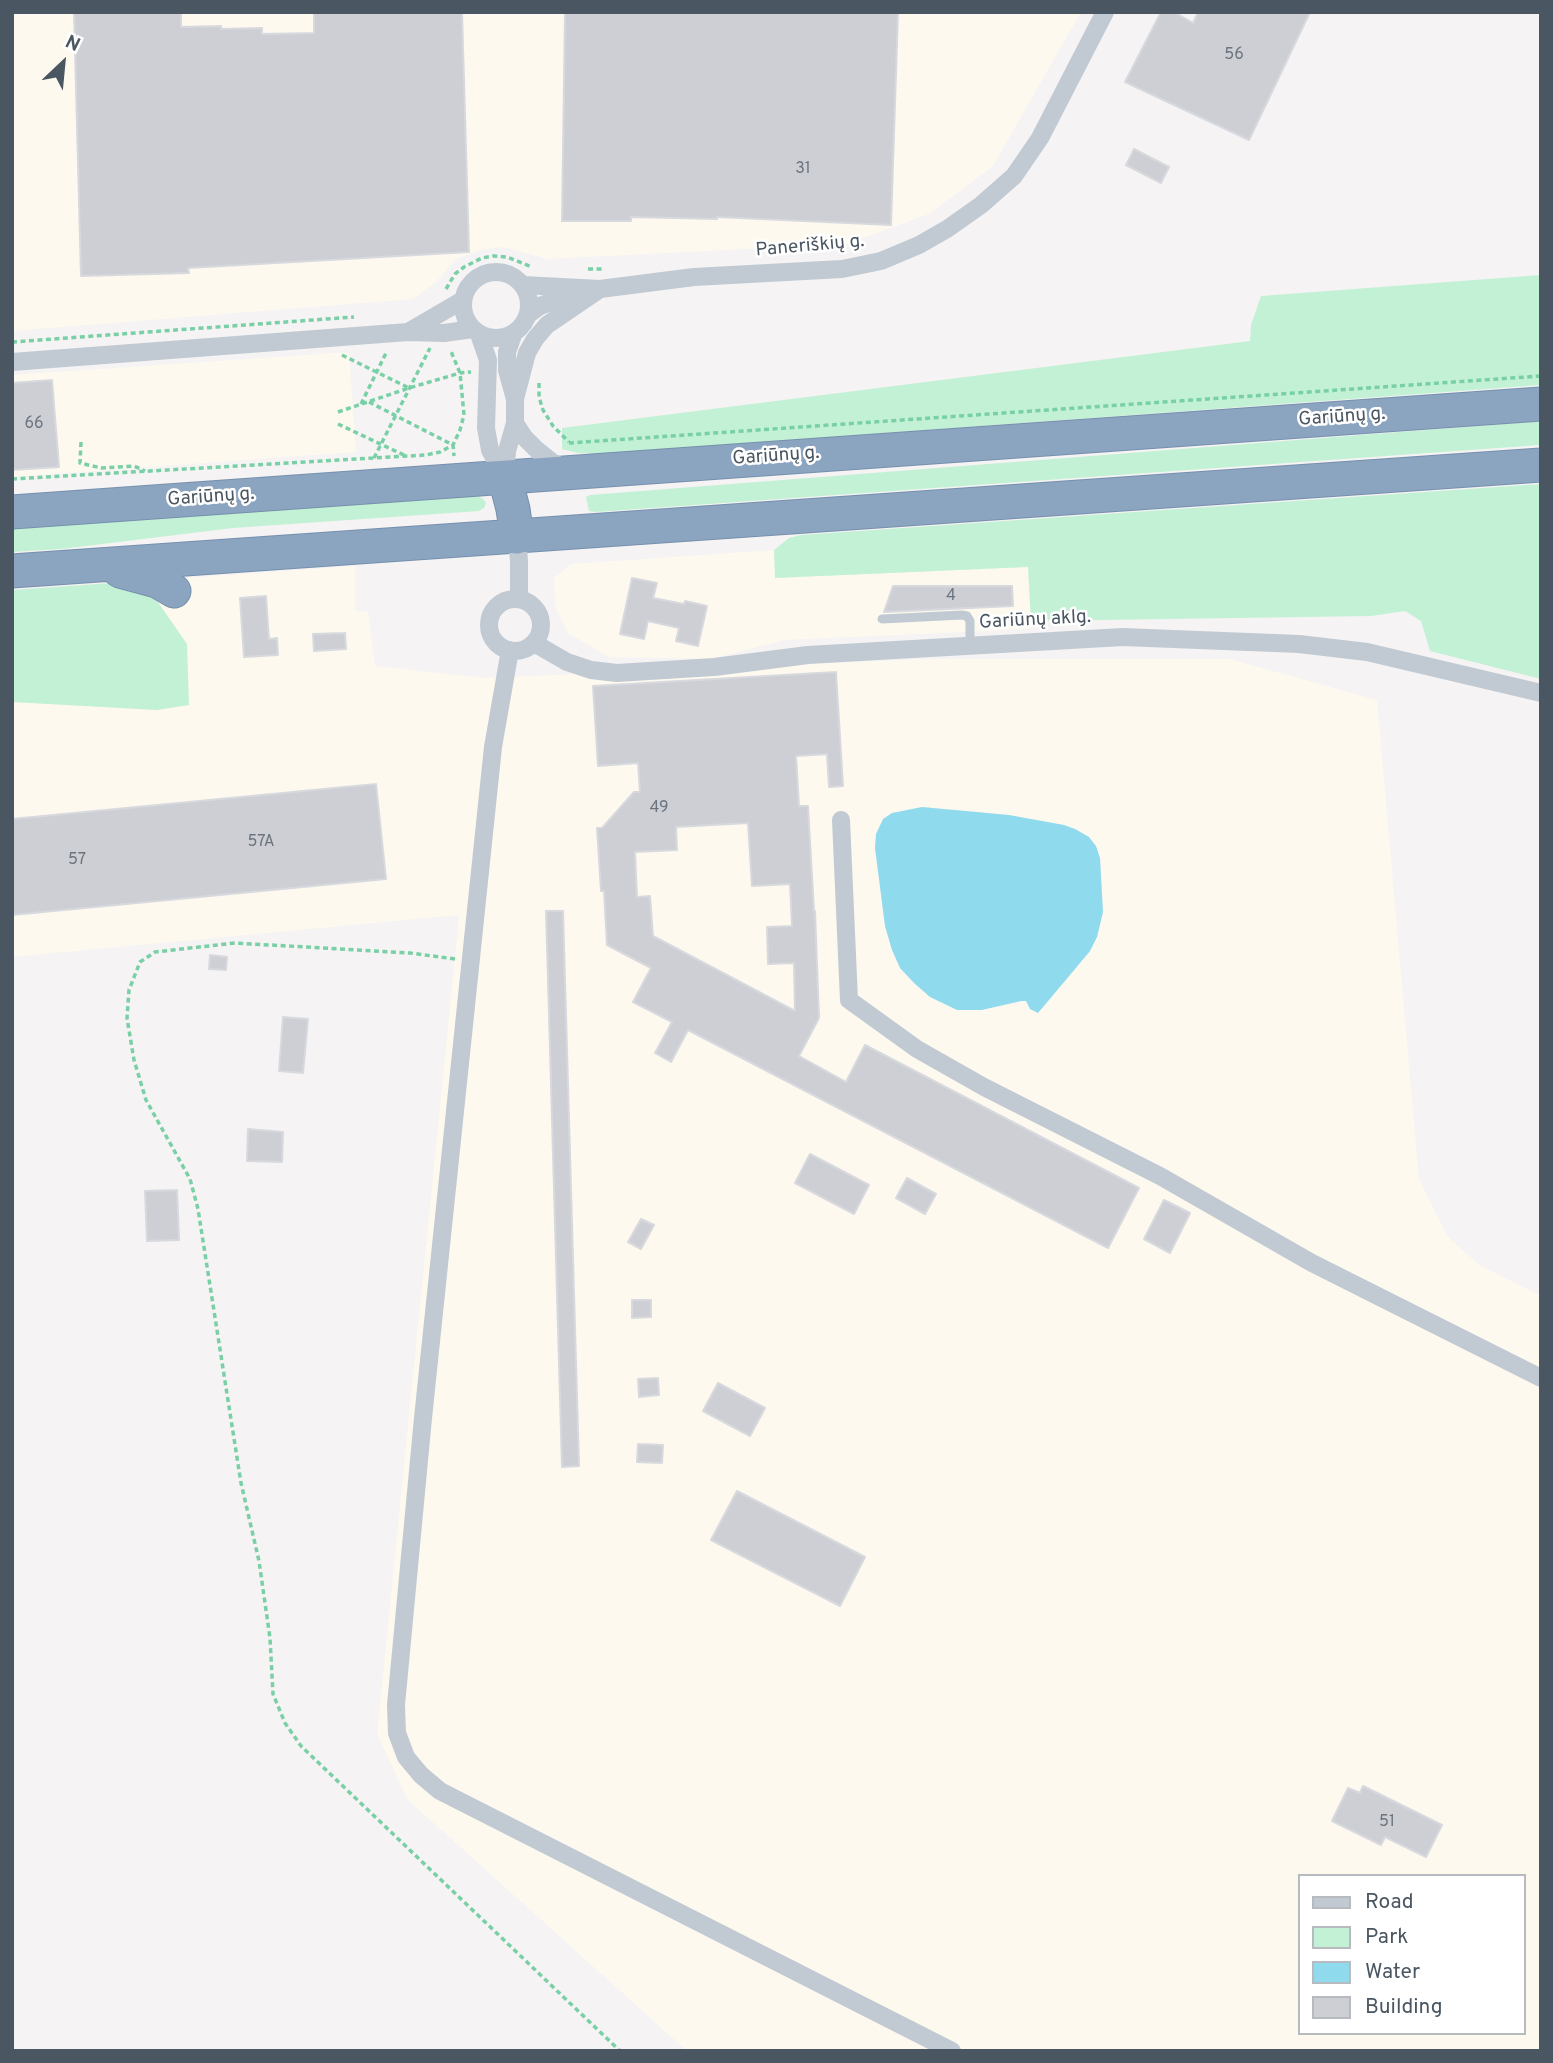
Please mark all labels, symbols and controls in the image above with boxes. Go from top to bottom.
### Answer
north arrow [28,28,98,98]
text: N [61,30,84,58]
house number: 56 [1224,46,1244,66]
house number: 31 [795,160,811,180]
street label: Paneriškių g. [755,231,865,263]
street label: Gariūnų g. [1298,404,1386,432]
house number: 66 [24,415,44,435]
street label: Gariūnų g. [732,443,820,471]
street label: Gariūnų g. [167,484,255,512]
house number: 4 [946,587,956,607]
street label: Gariūnų aklg. [978,607,1092,635]
house number: 49 [649,799,669,819]
house number: 57A [247,833,275,853]
house number: 57 [68,851,86,871]
house number: 51 [1379,1813,1395,1833]
legend [1298,1874,1525,2035]
text: Road [1365,1889,1414,1916]
text: Park [1365,1924,1408,1951]
text: Water [1365,1959,1420,1986]
text: Building [1365,1994,1443,2021]

